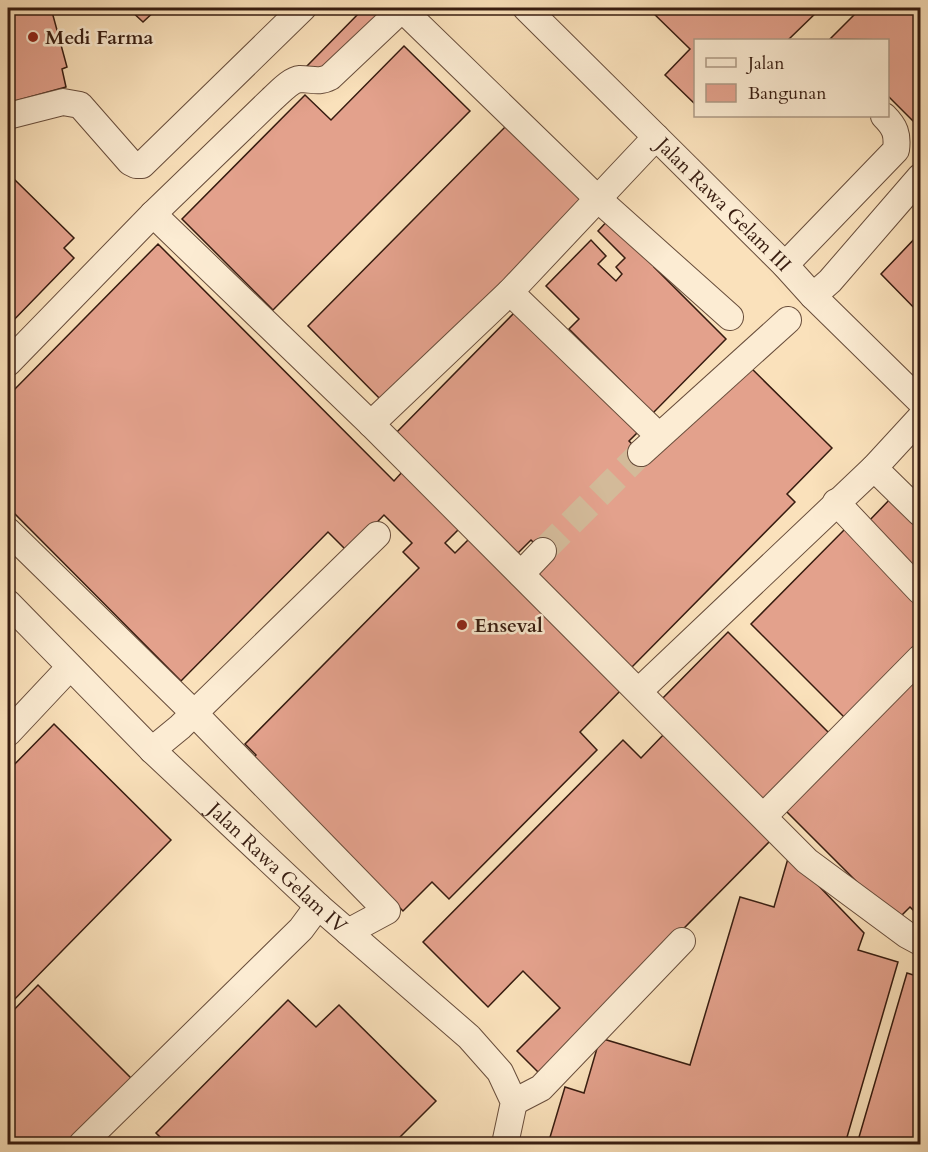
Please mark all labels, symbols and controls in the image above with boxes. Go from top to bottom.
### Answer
place label: Medi Farma [45,24,154,51]
marker: Medi Farma [26,30,40,44]
legend [694,39,889,117]
text: Jalan [745,51,785,76]
text: Bangunan [748,81,827,106]
street label: Jalan Rawa Gelam III [648,130,797,277]
place label: Enseval [474,612,543,639]
marker: Enseval [455,618,469,632]
street label: Jalan Rawa Gelam IV [200,794,353,940]

